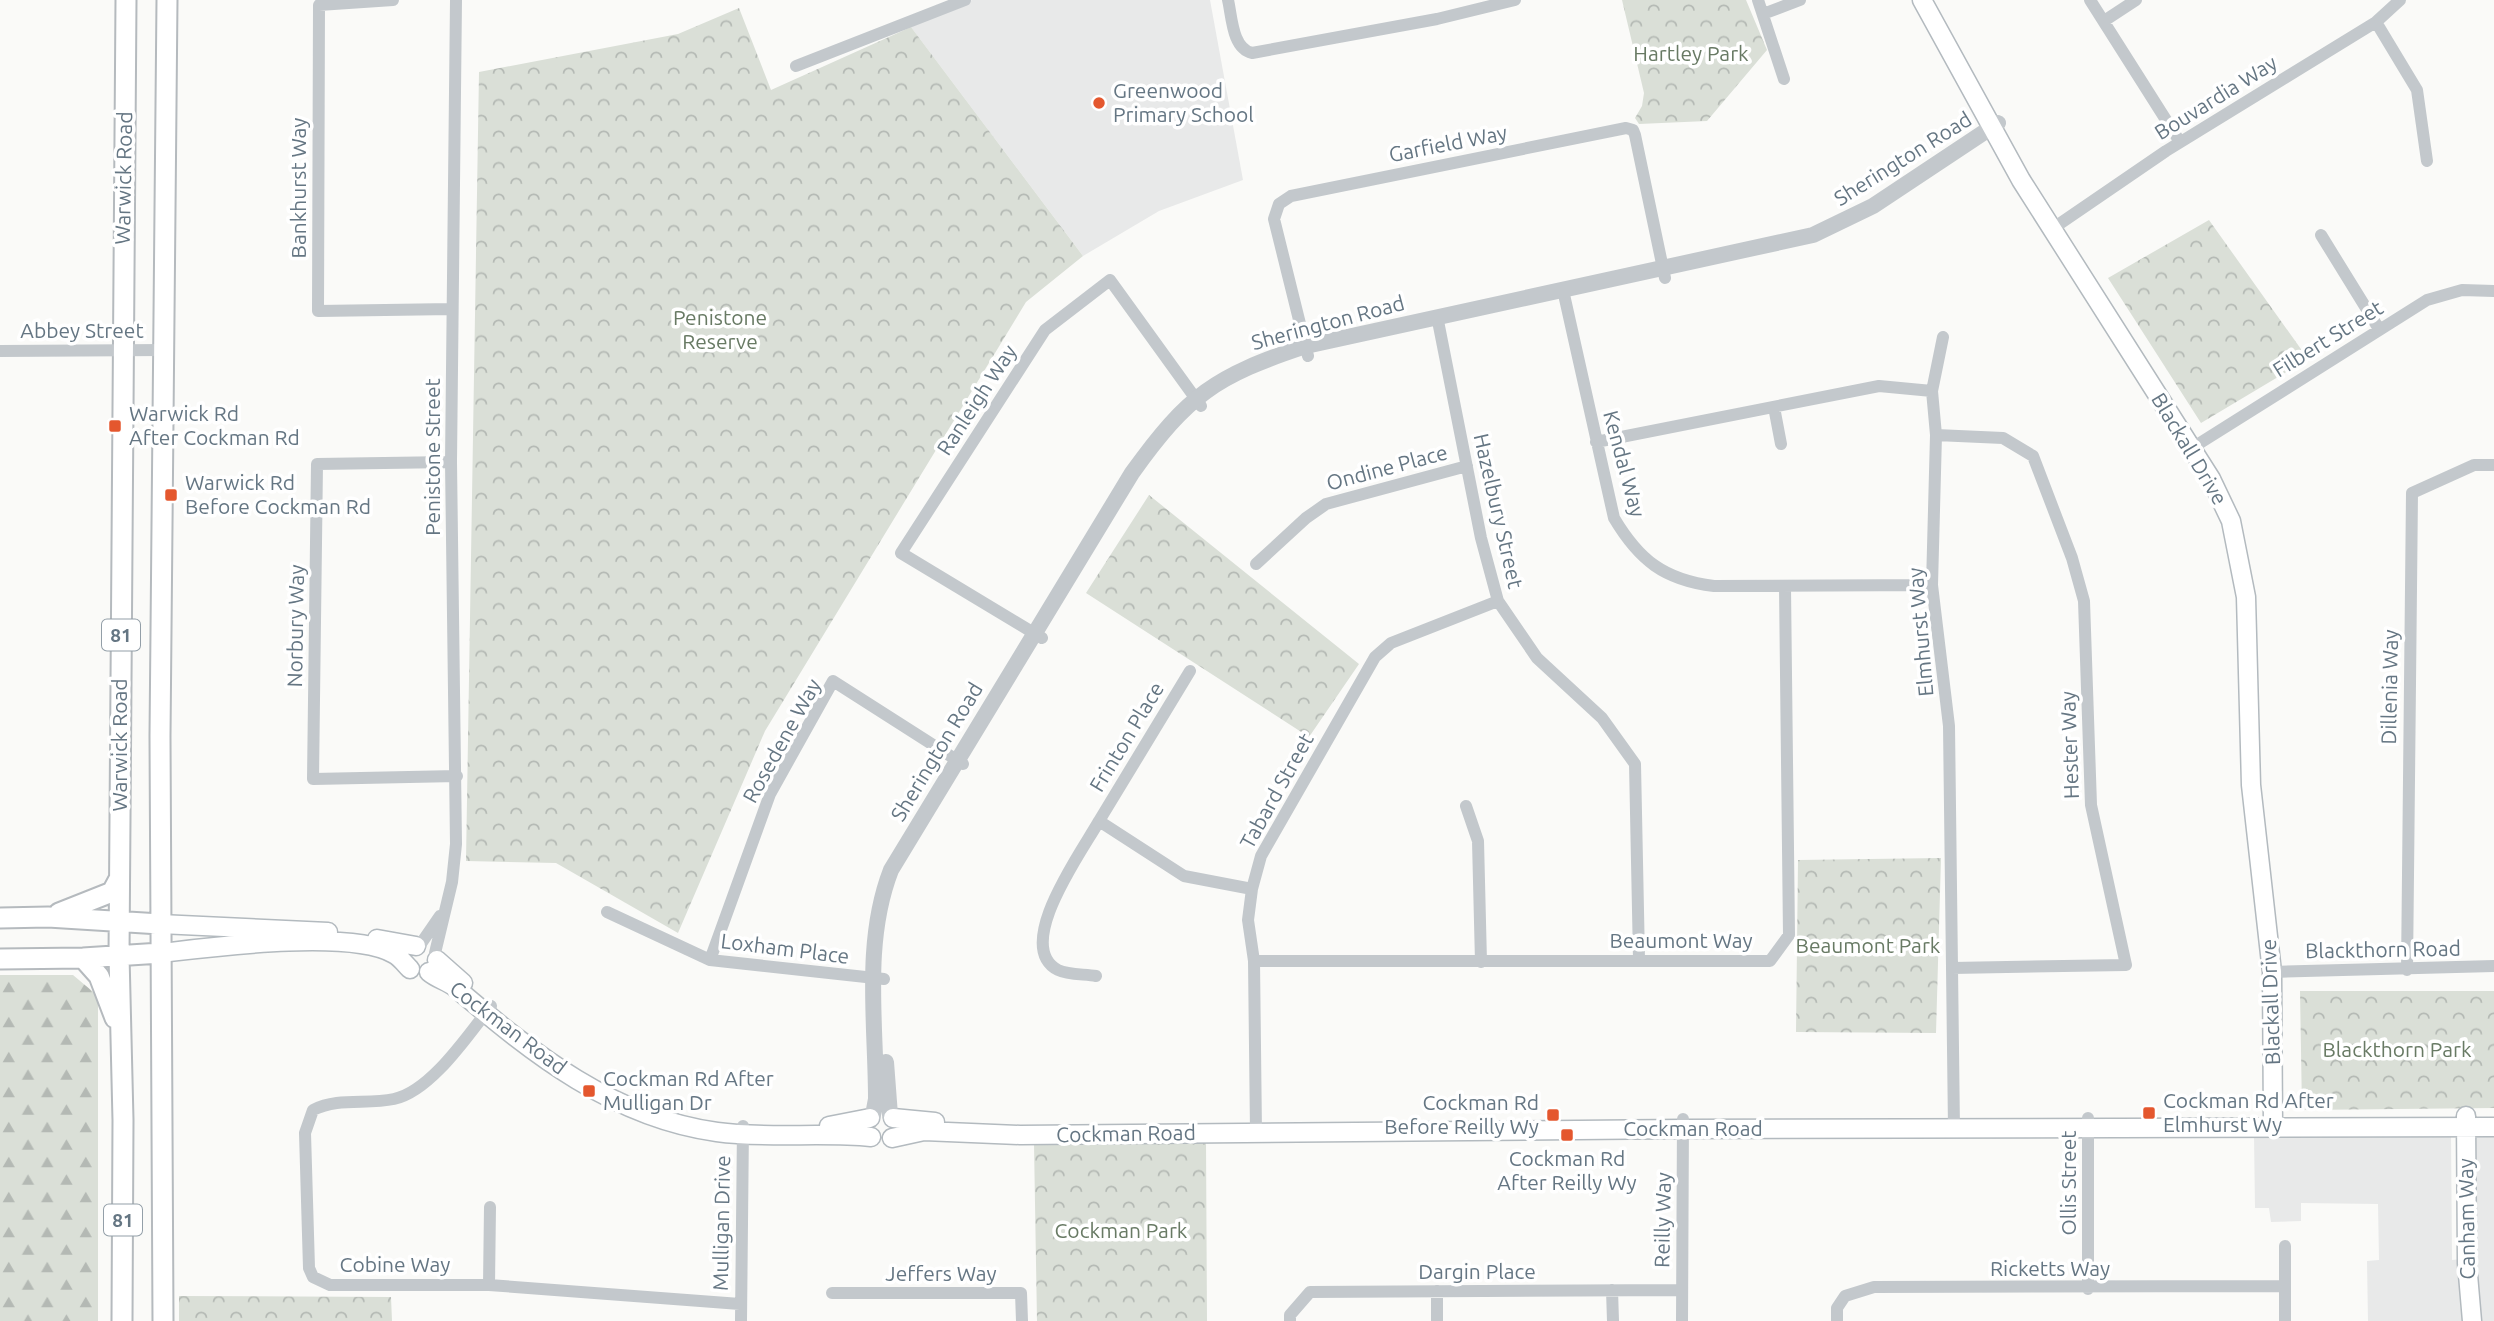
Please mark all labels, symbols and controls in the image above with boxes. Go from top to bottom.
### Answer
park label: Hartley Park [1633,41,1749,65]
street label: Bouvardia Way [2150,50,2281,144]
place label: Greenwood Primary School [1113,78,1254,126]
marker: Greenwood Primary School [1091,95,1107,111]
street label: Sherington Road [1829,106,1976,210]
street label: Warwick Road [110,111,136,245]
street label: Bankhurst Way [286,118,310,258]
street label: Garfield Way [1387,120,1509,166]
street label: Sherington Road [1249,290,1407,354]
street label: Filbert Street [2268,295,2387,381]
park label: Penistone Reserve [673,305,767,353]
street label: Abbey Street [20,318,144,342]
street label: Ranleigh Way [932,340,1021,459]
street label: Penistone Street [420,378,444,536]
street label: Blackall Drive [2147,388,2233,509]
place label: Warwick Rd After Cockman Rd [129,401,300,449]
street label: Kendal Way [1599,408,1651,520]
marker: Warwick Rd After Cockman Rd [107,418,123,434]
street label: Hazelbury Street [1469,431,1528,591]
street label: Ondine Place [1324,439,1450,495]
place label: Warwick Rd Before Cockman Rd [185,470,371,518]
marker: Warwick Rd Before Cockman Rd [163,487,179,503]
street label: Norbury Way [282,564,308,688]
street label: Elmhurst Way [1902,567,1938,698]
road number: 81 [102,620,140,650]
street label: Dillenia Way [2376,629,2402,745]
street label: Rosedene Way [737,674,825,807]
street label: Frinton Place [1084,677,1168,795]
street label: Warwick Road [107,678,131,812]
street label: Sherington Road [885,678,987,825]
street label: Hester Way [2055,691,2083,799]
street label: Tabard Street [1235,729,1318,852]
street label: Loxham Place [720,928,851,968]
street label: Beaumont Way [1609,928,1753,952]
park label: Beaumont Park [1796,933,1941,957]
street label: Blackthorn Road [2305,936,2461,962]
street label: Blackall Drive [2256,939,2284,1066]
street label: Cockman Road [446,976,572,1079]
park label: Blackthorn Park [2322,1037,2472,1061]
place label: Cockman Rd After Mulligan Dr [603,1066,774,1114]
marker: Cockman Rd After Mulligan Dr [581,1083,597,1099]
place label: Cockman Rd After Elmhurst Wy [2163,1088,2334,1136]
place label: Cockman Rd Before Reilly Wy [1384,1090,1539,1138]
marker: Cockman Rd After Elmhurst Wy [2141,1105,2157,1121]
marker: Cockman Rd Before Reilly Wy [1545,1107,1561,1123]
street label: Cockman Road [1623,1116,1763,1140]
street label: Cockman Road [1056,1120,1196,1146]
marker: Cockman Rd After Reilly Wy [1559,1127,1575,1143]
street label: Ollis Street [2056,1131,2080,1235]
place label: Cockman Rd After Reilly Wy [1497,1146,1637,1194]
street label: Mulligan Drive [708,1155,734,1291]
street label: Canham Way [2453,1158,2479,1280]
street label: Reilly Way [1649,1172,1675,1268]
road number: 81 [104,1204,142,1236]
park label: Cockman Park [1055,1218,1188,1242]
street label: Cobine Way [340,1252,450,1276]
street label: Ricketts Way [1990,1256,2110,1280]
street label: Dargin Place [1418,1259,1536,1283]
street label: Jeffers Way [885,1261,997,1285]

